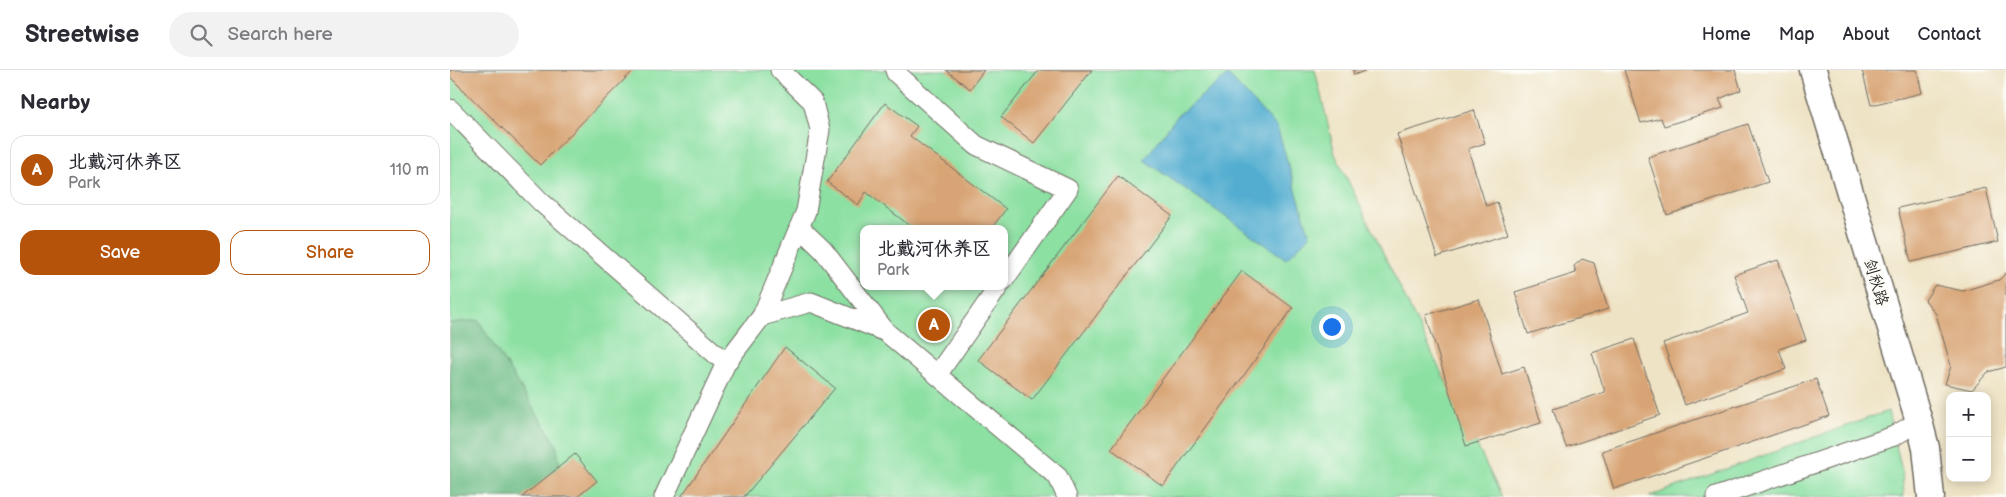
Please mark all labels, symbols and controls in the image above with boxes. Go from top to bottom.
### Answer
search box [169,12,519,57]
text: Streetwise [25,20,139,49]
icon: search [187,21,215,49]
text: Search here [227,23,333,46]
text: Home [1702,24,1751,45]
text: Map [1779,24,1815,45]
text: About [1843,24,1890,45]
text: Contact [1918,24,1981,45]
text: Nearby [20,90,90,115]
text: 北戴河休养区 [68,151,182,174]
text: A [32,161,42,180]
text: 110 m [390,161,429,180]
text: Park [68,174,100,193]
popup [860,225,1008,290]
button: Save [20,230,220,275]
button: Share [230,230,430,275]
text: 北戴河休养区 [877,238,991,261]
street label: 剑秋路 [1859,257,1892,308]
text: Park [877,261,909,280]
pin: A [918,306,950,344]
your location [1319,314,1345,340]
map controls [1946,392,1991,482]
button: + [1946,392,1991,437]
button: − [1946,437,1991,482]

